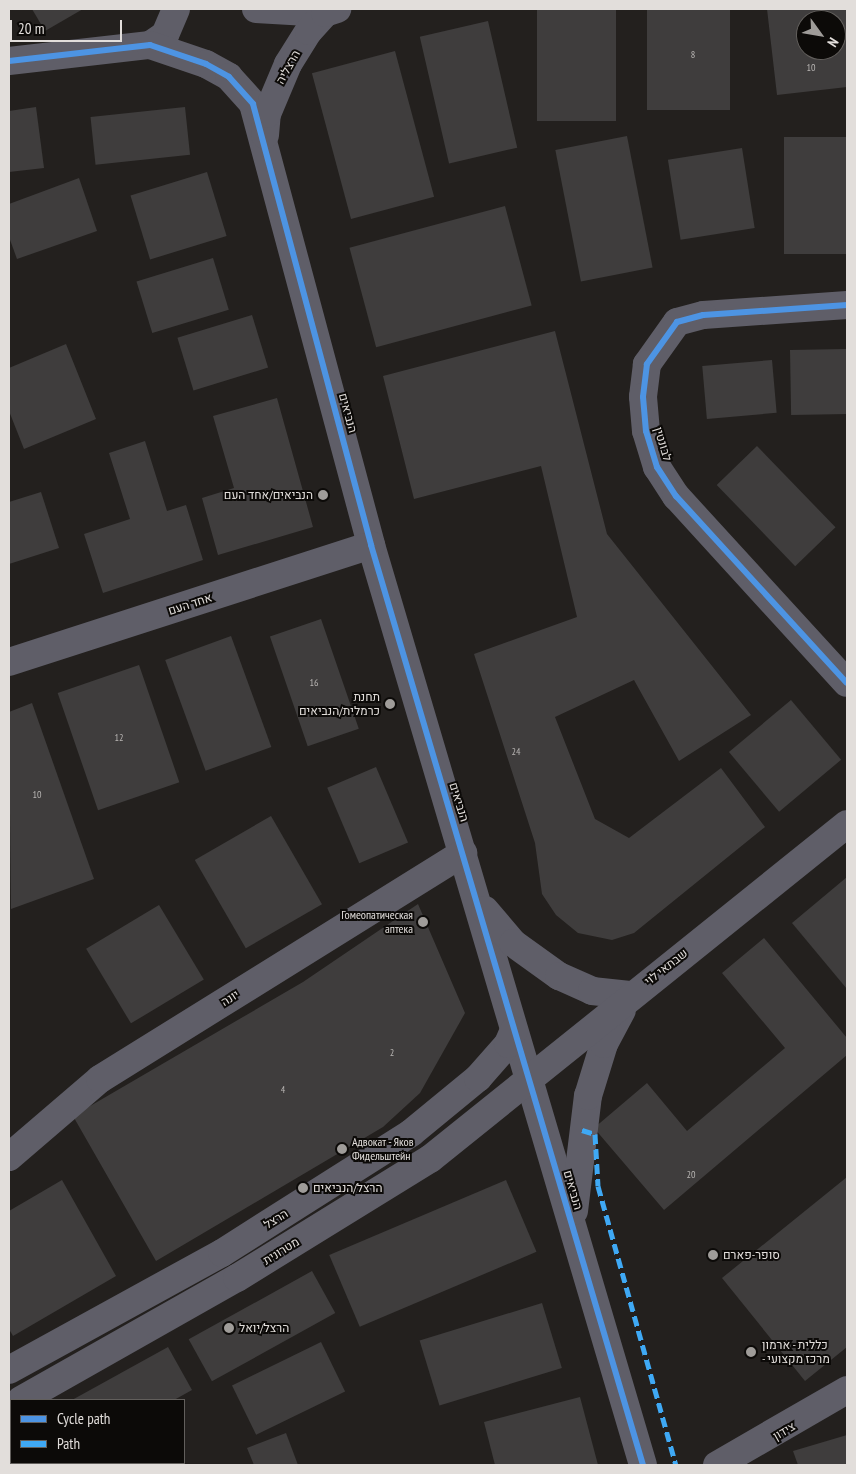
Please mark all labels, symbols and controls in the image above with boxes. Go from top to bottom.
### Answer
scale bar [12,10,125,42]
north arrow [796,10,846,60]
text: 20 m [18,19,44,38]
text: N [823,34,843,50]
street label: הרצליה [273,48,303,86]
house number: 8 [691,49,695,61]
house number: 10 [807,62,815,74]
street label: הנביאים [336,392,360,434]
street label: לבונטין [651,425,675,463]
place label: הנביאים/אחד העם [224,488,313,502]
marker: הנביאים/אחד העם [317,489,329,501]
street label: אחד העם [166,590,214,618]
house number: 16 [310,677,318,689]
place label: תחנת כרמלית/הנביאים [299,690,380,718]
marker: תחנת כרמלית/הנביאים [384,698,396,710]
house number: 12 [115,732,123,744]
house number: 24 [512,746,520,758]
street label: הנביאים [446,781,472,823]
house number: 10 [33,789,41,801]
place label: Гомеопатическая аптека [341,908,413,936]
marker: Гомеопатическая аптека [417,916,429,928]
street label: שבתאי לוי [642,946,690,988]
street label: יונה [218,987,242,1009]
house number: 2 [390,1047,394,1059]
house number: 4 [281,1084,285,1096]
place label: Адвокат - Яков Фидельштейн [352,1135,415,1163]
marker: Адвокат - Яков Фидельштейн [336,1143,348,1155]
street label: הנביאים [561,1169,585,1211]
house number: 20 [687,1169,695,1181]
place label: הרצל/הנביאים [313,1181,382,1195]
marker: הרצל/הנביאים [297,1182,309,1194]
street label: הרצל [261,1206,291,1232]
street label: מטרונית [260,1234,302,1268]
place label: סופר-פארם [723,1248,780,1262]
marker: סופר-פארם [707,1249,719,1261]
place label: הרצל/יואל [239,1321,289,1335]
marker: הרצל/יואל [223,1322,235,1334]
place label: כללית - ארמון - מרכז מקצועי [762,1338,831,1366]
marker: כללית - ארמון - מרכז מקצועי [744,1345,758,1359]
legend [10,1399,185,1464]
text: Cycle path [57,1409,110,1428]
street label: צידון [770,1419,798,1443]
text: Path [57,1434,80,1453]

